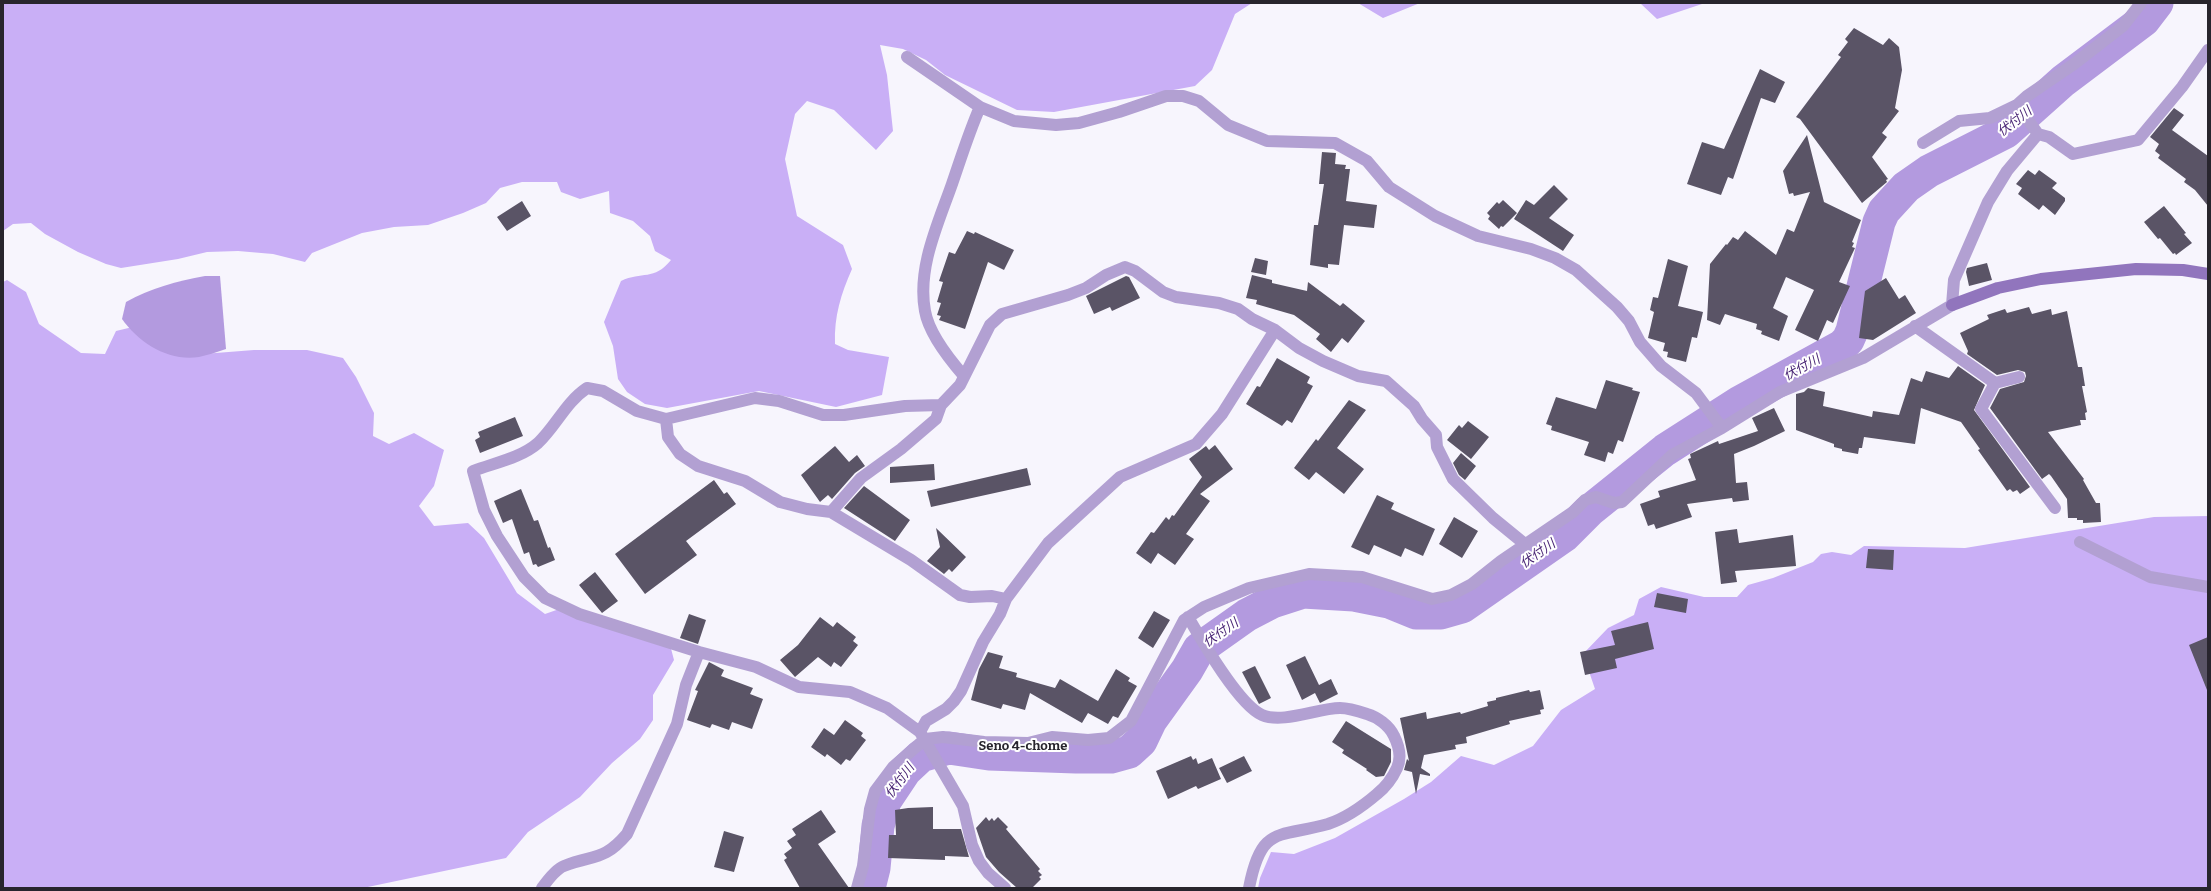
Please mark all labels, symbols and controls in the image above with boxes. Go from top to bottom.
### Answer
water label: 伏付川 [1995,104,2035,140]
water label: 伏付川 [1781,352,1823,384]
water label: 伏付川 [1518,536,1558,572]
water label: 伏付川 [1201,615,1241,651]
district label: Seno 4-chome [979,738,1067,754]
water label: 伏付川 [882,761,918,801]

